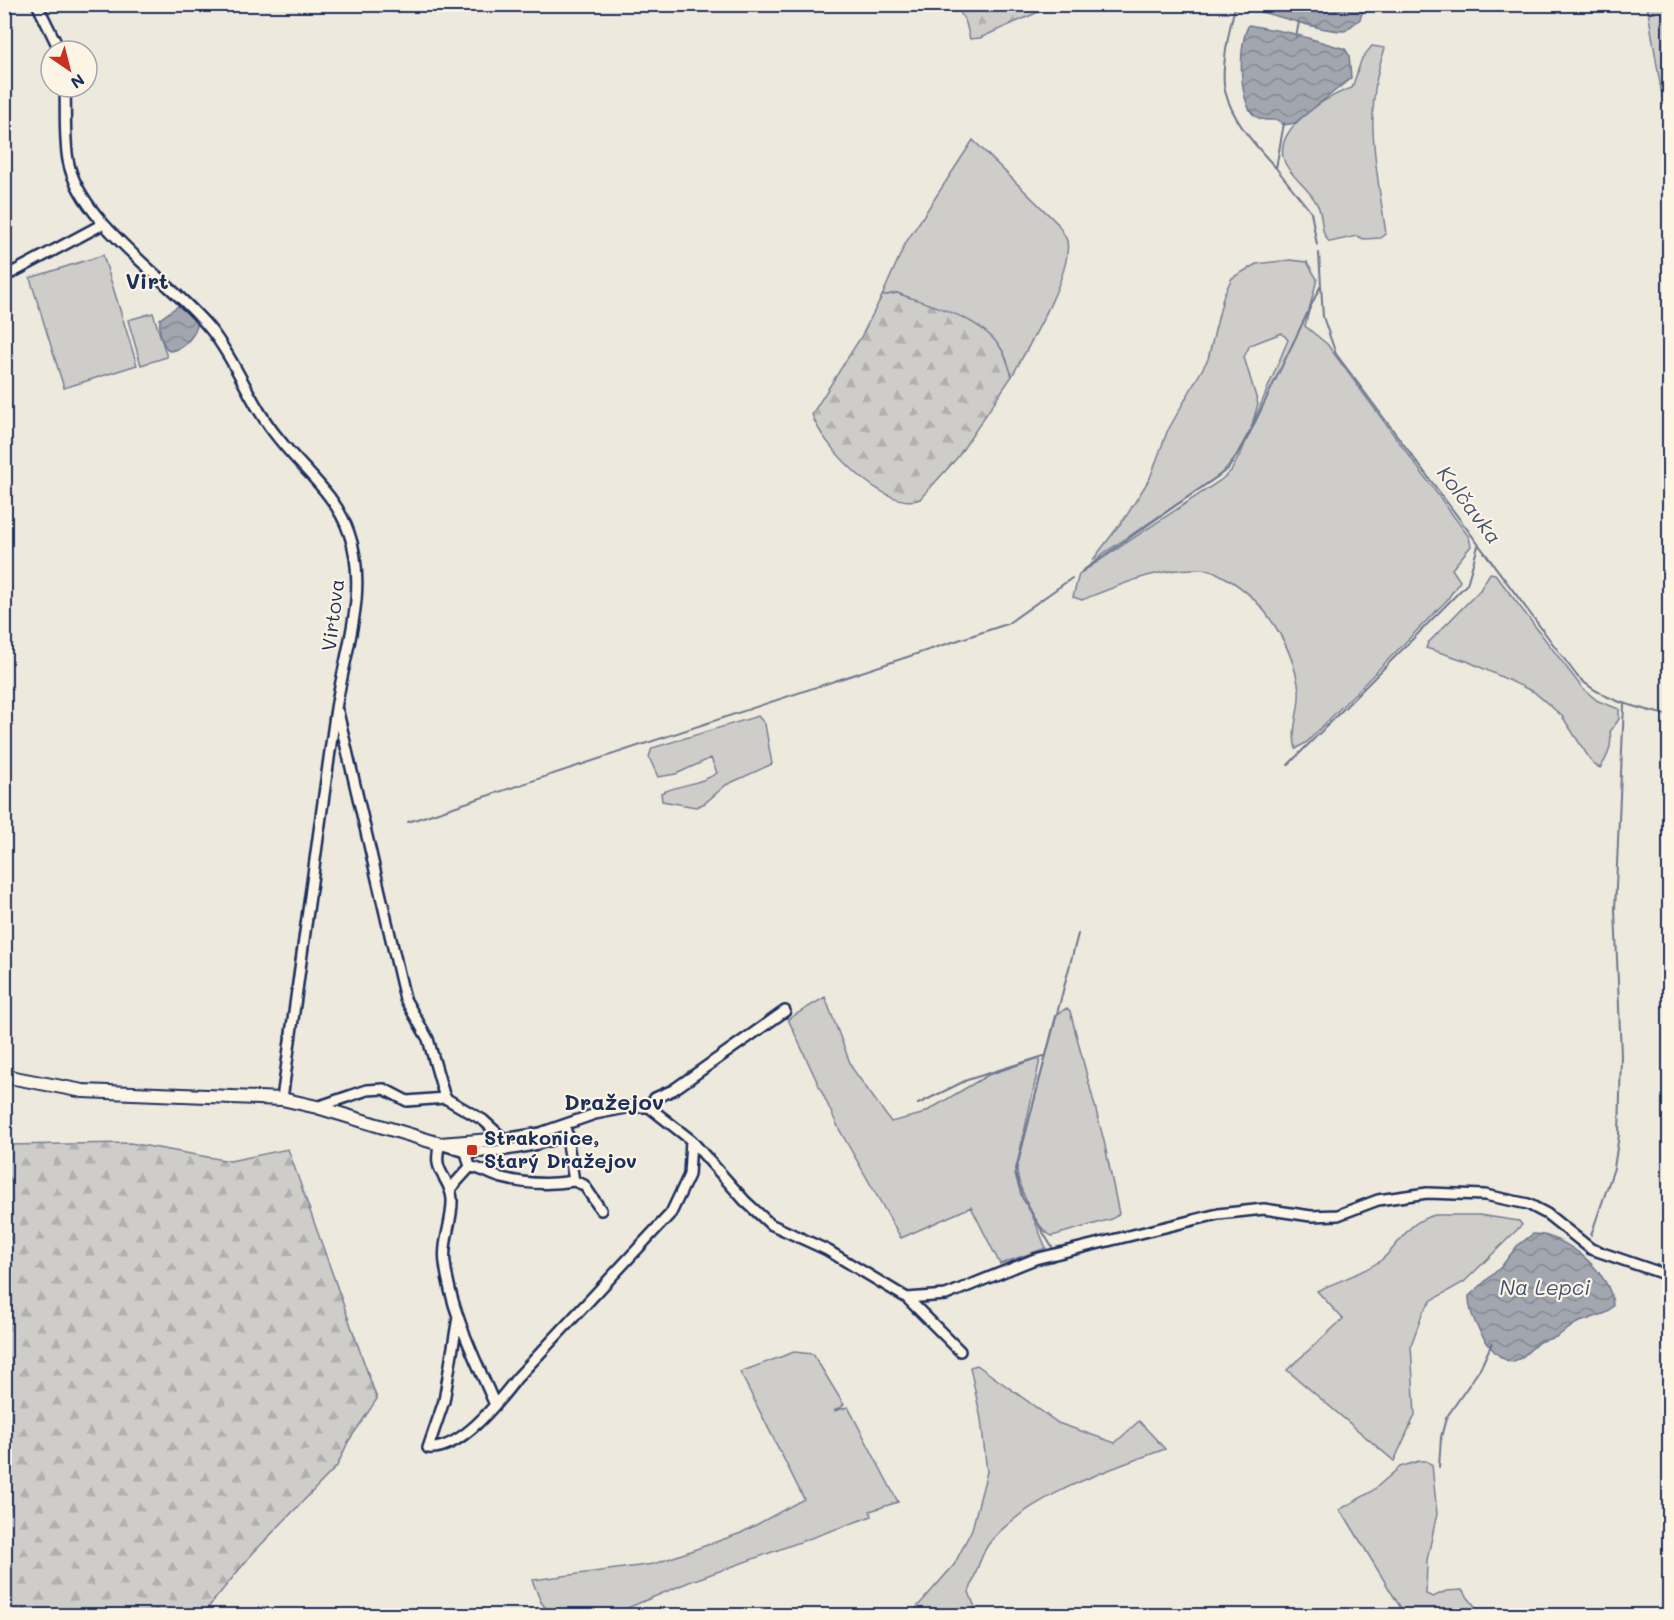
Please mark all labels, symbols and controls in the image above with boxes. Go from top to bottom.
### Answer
north arrow [39,39,99,99]
text: N [67,70,89,94]
district label: Virt [125,266,169,295]
water label: Kolčavka [1432,460,1508,549]
street label: Virtova [315,577,349,653]
district label: Dražejov [564,1087,664,1116]
place label: Strakonice, Starý Dražejov [484,1124,637,1173]
marker: Strakonice, Starý Dražejov [465,1143,479,1157]
water label: Na Lepci [1499,1273,1591,1300]

